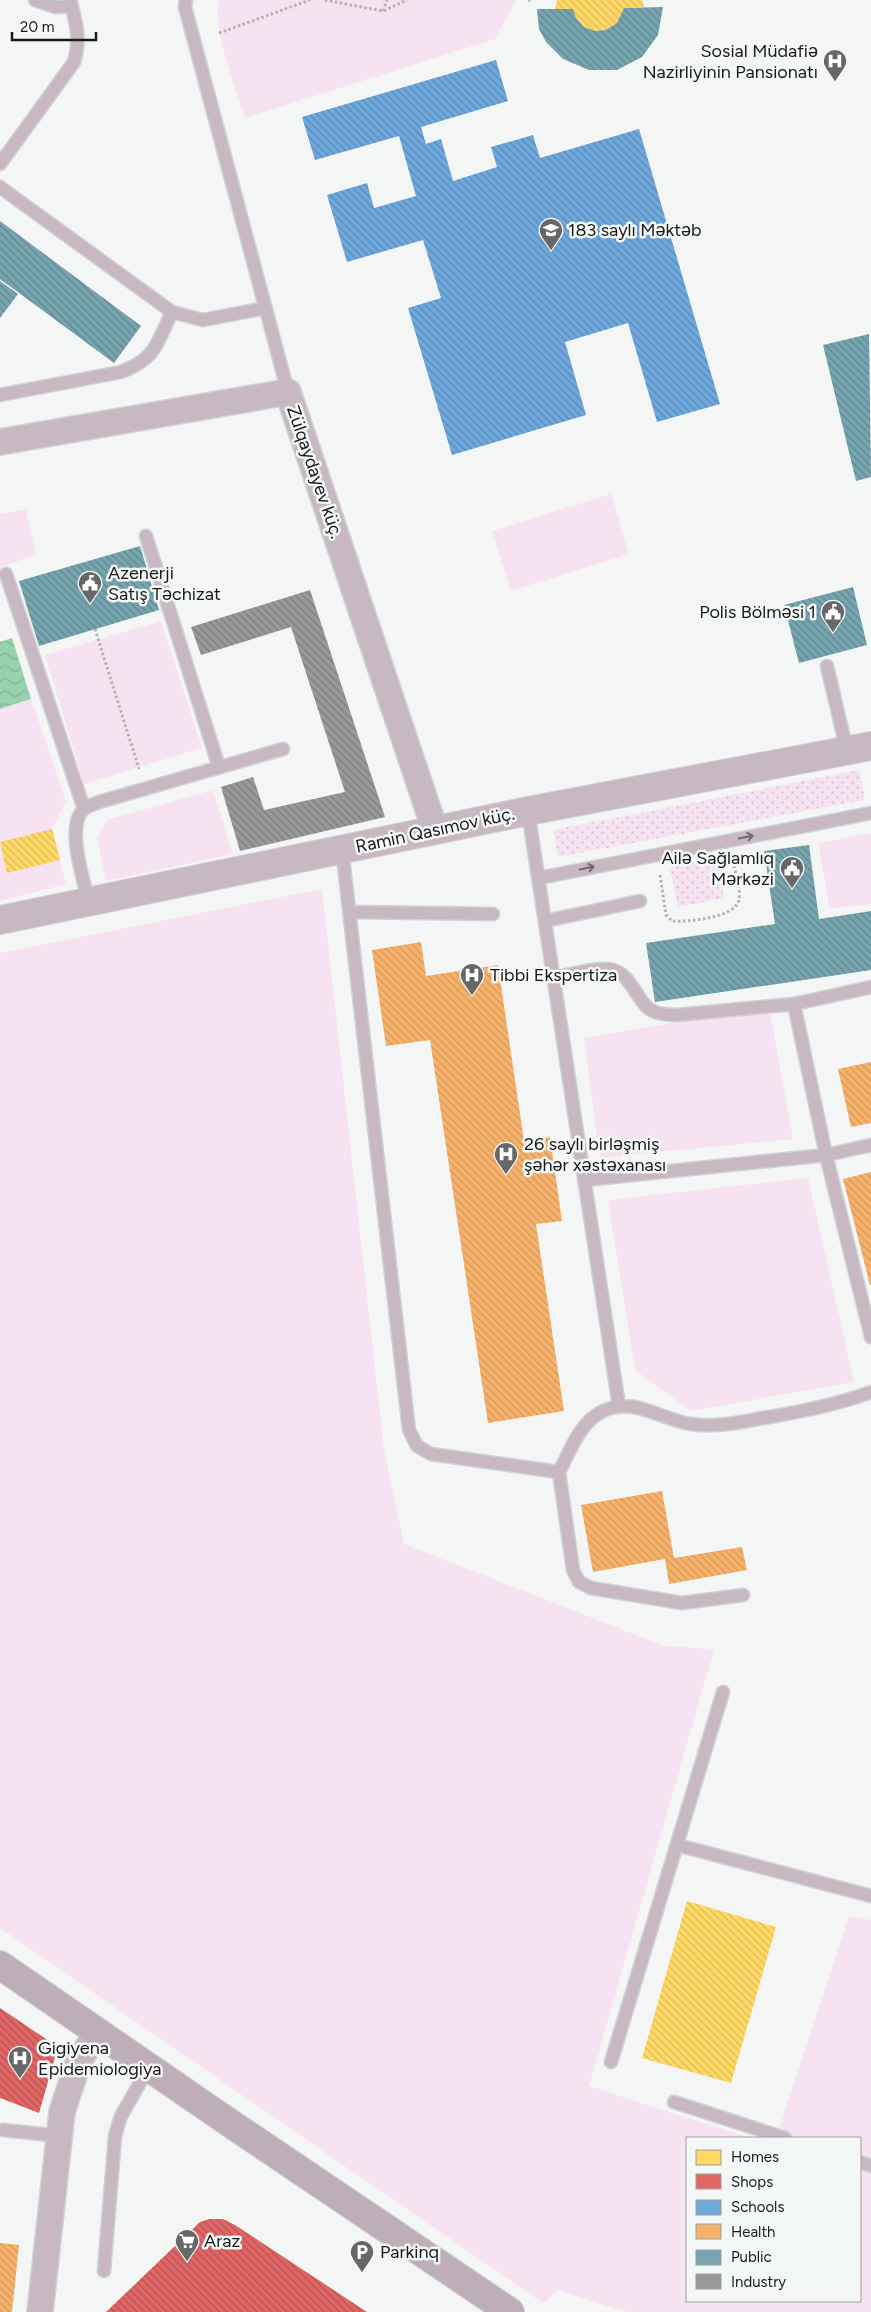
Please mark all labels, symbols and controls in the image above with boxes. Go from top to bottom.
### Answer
scale bar [12,10,96,42]
text: 20 m [20,18,54,36]
place label: Sosial Müdafiə Nazirliyinin Pansionatı [643,40,818,83]
hospital icon: Sosial Müdafiə Nazirliyinin Pansionatı [822,48,848,82]
school or university icon: 183 saylı Məktəb [538,217,564,251]
place label: 183 saylı Məktəb [568,219,702,241]
street label: Zülqaydayev küç. [282,403,348,541]
place label: Azenerji Satış Təchizat [108,562,221,605]
public building icon: Azenerji Satış Təchizat [77,570,103,604]
public building icon: Polis Bölməsi 1 [820,599,846,633]
place label: Polis Bölməsi 1 [699,601,816,623]
street label: Ramin Qasımov küç. [354,802,516,858]
one-way arrow [738,832,754,842]
place label: Ailə Sağlamlıq Mərkəzi [661,847,774,890]
public building icon: Ailə Sağlamlıq Mərkəzi [779,855,805,889]
one-way arrow [578,863,594,873]
hospital icon: Tibbi Ekspertiza [459,962,485,996]
place label: Tibbi Ekspertiza [490,964,617,986]
place label: 26 saylı birləşmiş şəhər xəstəxanası [524,1133,666,1176]
hospital icon: 26 saylı birləşmiş şəhər xəstəxanası [493,1141,519,1175]
place label: Gigiyena Epidemiologiya [38,2037,161,2080]
hospital icon: Gigiyena Epidemiologiya [7,2045,33,2079]
legend [686,2137,861,2302]
text: Homes [731,2148,779,2166]
text: Shops [731,2173,773,2191]
text: Schools [731,2198,784,2216]
text: Health [731,2223,775,2241]
supermarket icon: Araz [174,2228,200,2262]
place label: Araz [204,2230,240,2252]
parking icon: Parkinq [349,2239,375,2273]
place label: Parkinq [380,2241,439,2263]
text: Public [731,2248,772,2266]
text: Industry [731,2273,786,2291]

